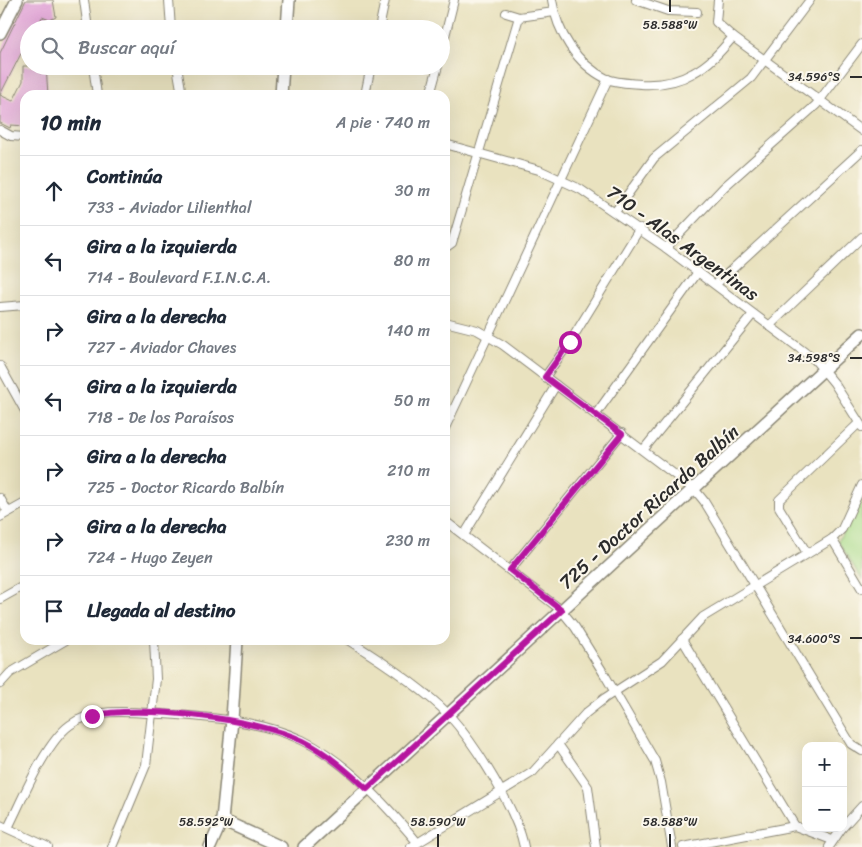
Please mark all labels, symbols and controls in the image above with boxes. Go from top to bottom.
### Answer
text: 58.588°W [643,14,698,36]
search box [20,20,450,75]
text: Buscar aquí [78,31,175,64]
icon: search [38,34,66,62]
text: 34.596°S [788,66,840,88]
text: 10 min [40,104,101,142]
text: A pie · 740 m [336,108,430,137]
text: Continúa [87,160,162,193]
text: 30 m [395,176,430,205]
street label: 710 - Alas Argentinas [600,176,767,310]
icon: ahead [40,177,68,205]
text: 733 - Aviador Lilienthal [87,193,251,222]
text: Gira a la izquierda [87,230,237,263]
text: 80 m [394,246,430,275]
icon: left [40,247,68,275]
text: 714 - Boulevard F.I.N.C.A. [87,263,271,292]
text: Gira a la derecha [87,300,226,333]
text: 140 m [387,316,430,345]
icon: right [40,317,68,345]
route start [559,331,582,354]
text: 727 - Aviador Chaves [87,333,236,362]
text: 34.598°S [788,347,841,369]
text: Gira a la izquierda [87,370,237,403]
text: 50 m [394,386,430,415]
icon: left [40,387,68,415]
text: 718 - De los Paraísos [87,403,234,432]
street label: 725 - Doctor Ricardo Balbín [551,416,747,598]
text: Gira a la derecha [87,440,226,473]
text: 210 m [387,456,430,485]
icon: right [40,457,68,485]
text: 725 - Doctor Ricardo Balbín [87,473,284,502]
text: Gira a la derecha [87,510,226,543]
text: 230 m [385,526,430,555]
icon: right [40,527,68,555]
text: 724 - Hugo Zeyen [87,543,213,572]
text: Llegada al destino [87,594,236,627]
icon: arrive [40,597,68,625]
text: 34.600°S [788,628,841,650]
route end [81,705,104,728]
map controls [802,742,847,832]
button: + [802,742,847,787]
button: − [802,787,847,832]
text: 58.592°W [179,811,234,833]
text: 58.590°W [411,811,466,833]
text: 58.588°W [643,811,698,833]

